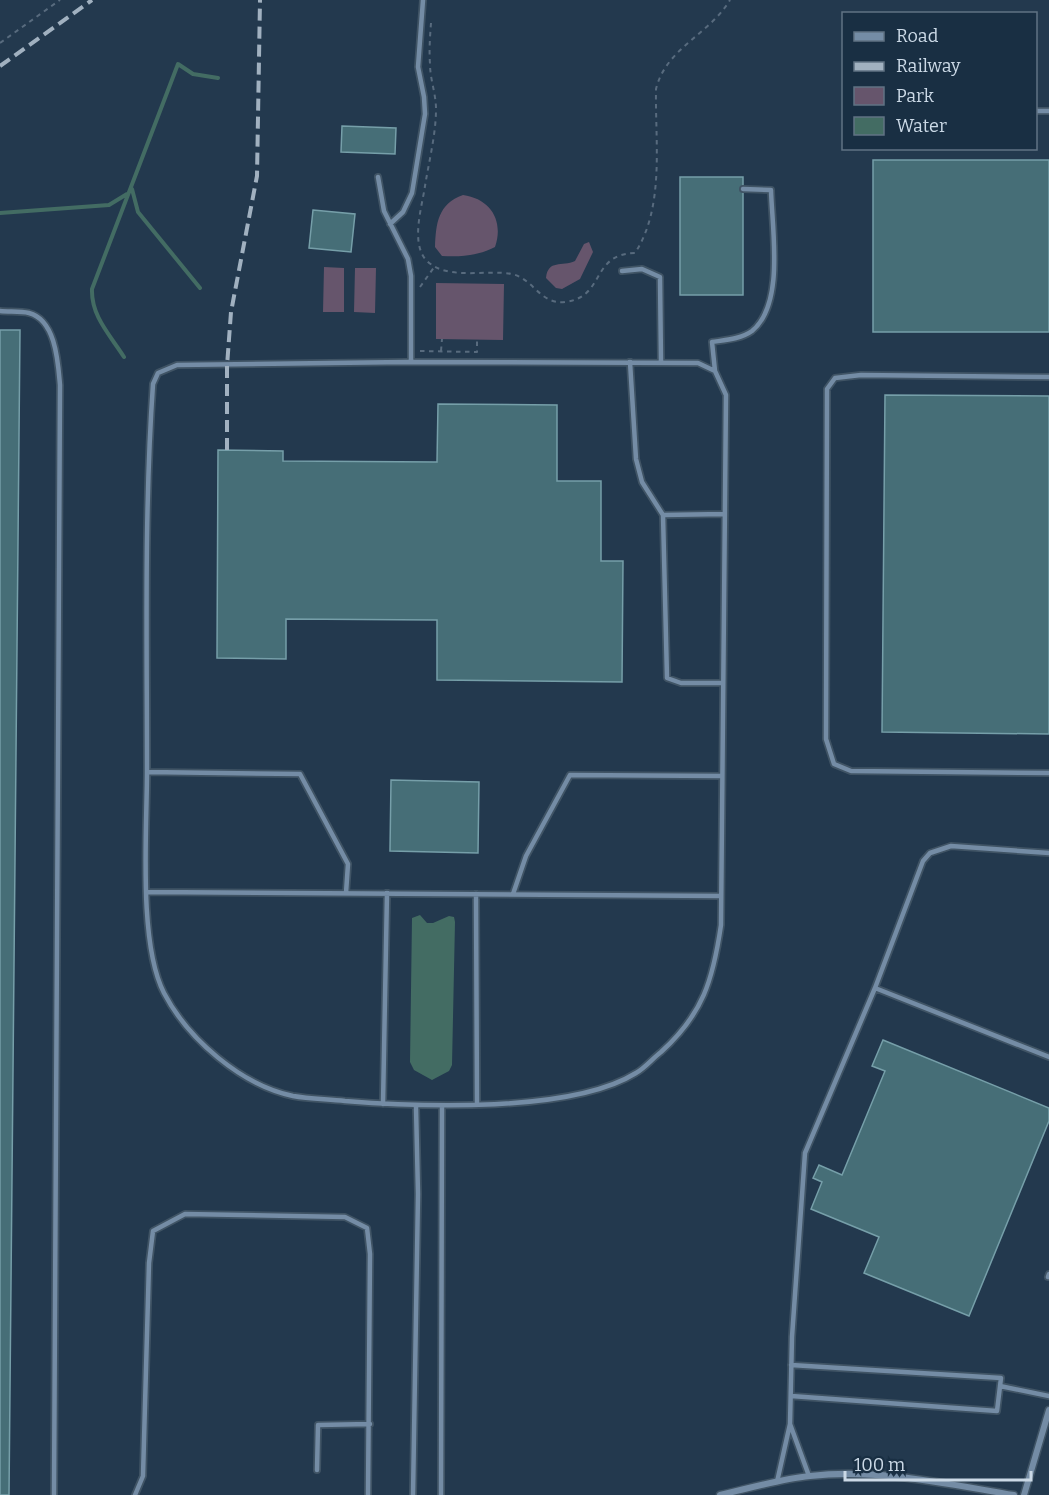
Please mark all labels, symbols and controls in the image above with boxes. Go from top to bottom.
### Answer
legend [842,12,1037,150]
text: Road [896,25,939,47]
text: Railway [896,55,961,77]
text: Park [896,85,935,107]
text: Water [896,115,947,137]
scale bar [845,1444,1031,1482]
text: 100 m [854,1454,905,1476]

